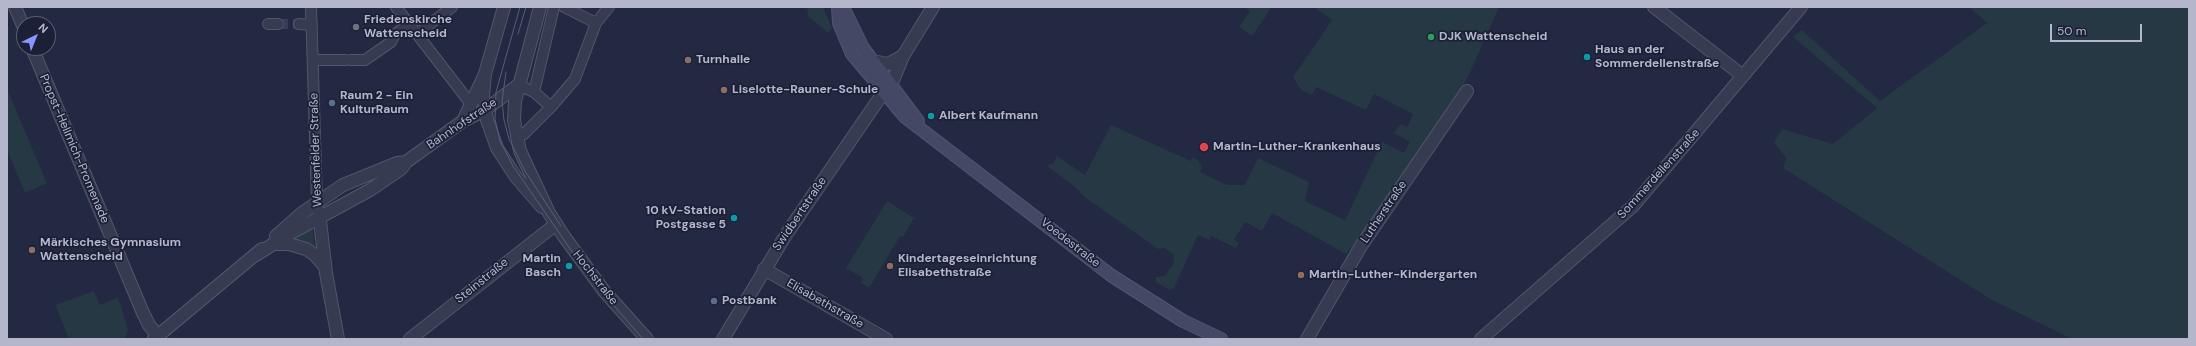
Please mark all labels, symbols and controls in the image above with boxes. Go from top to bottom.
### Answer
place label: Friedenskirche Wattenscheid [364,13,452,41]
north arrow [16,16,56,56]
scale bar [2052,16,2144,42]
text: N [36,20,51,36]
marker: Friedenskirche Wattenscheid [351,22,361,32]
text: 50 m [2057,23,2086,39]
place label: DJK Wattenscheid [1439,30,1547,44]
marker: DJK Wattenscheid [1426,32,1436,42]
place label: Haus an der Sommerdellenstraße [1595,43,1719,71]
marker: Haus an der Sommerdellenstraße [1582,52,1592,62]
place label: Turnhalle [696,53,750,67]
marker: Turnhalle [683,55,693,65]
street label: Propst-Hellmich-Promenade [36,72,112,226]
place label: Liselotte-Rauner-Schule [732,83,878,97]
marker: Liselotte-Rauner-Schule [719,85,729,95]
place label: Raum 2 - Ein KulturRaum [340,89,413,117]
street label: Westenfelder Straße [307,93,325,207]
street label: Bahnhofstraße [424,95,500,153]
marker: Raum 2 - Ein KulturRaum [327,98,337,108]
place label: Albert Kaufmann [939,109,1038,123]
marker: Albert Kaufmann [926,111,936,121]
street label: Sommerdellenstraße [1615,126,1703,222]
place label: Martin-Luther-Krankenhaus [1213,140,1381,154]
marker: Martin-Luther-Krankenhaus [1198,141,1210,153]
street label: Swidbertstraße [770,174,830,254]
street label: Lutherstraße [1358,178,1410,246]
place label: 10 kV-Station Postgasse 5 [646,204,726,232]
marker: 10 kV-Station Postgasse 5 [729,213,739,223]
street label: Voedestraße [1037,215,1103,271]
place label: Märkisches Gymnasium Wattenscheid [40,236,181,264]
marker: Märkisches Gymnasium Wattenscheid [27,245,37,255]
street label: Hochstraße [569,248,621,308]
place label: Martin Basch [523,252,561,280]
place label: Kindertageseinrichtung Elisabethstraße [898,252,1037,280]
street label: Steinstraße [453,255,511,307]
marker: Martin Basch [564,261,574,271]
marker: Kindertageseinrichtung Elisabethstraße [885,261,895,271]
place label: Martin-Luther-Kindergarten [1309,268,1477,282]
marker: Martin-Luther-Kindergarten [1296,270,1306,280]
street label: Elisabethstraße [784,276,866,332]
place label: Postbank [722,294,777,308]
marker: Postbank [709,296,719,306]

